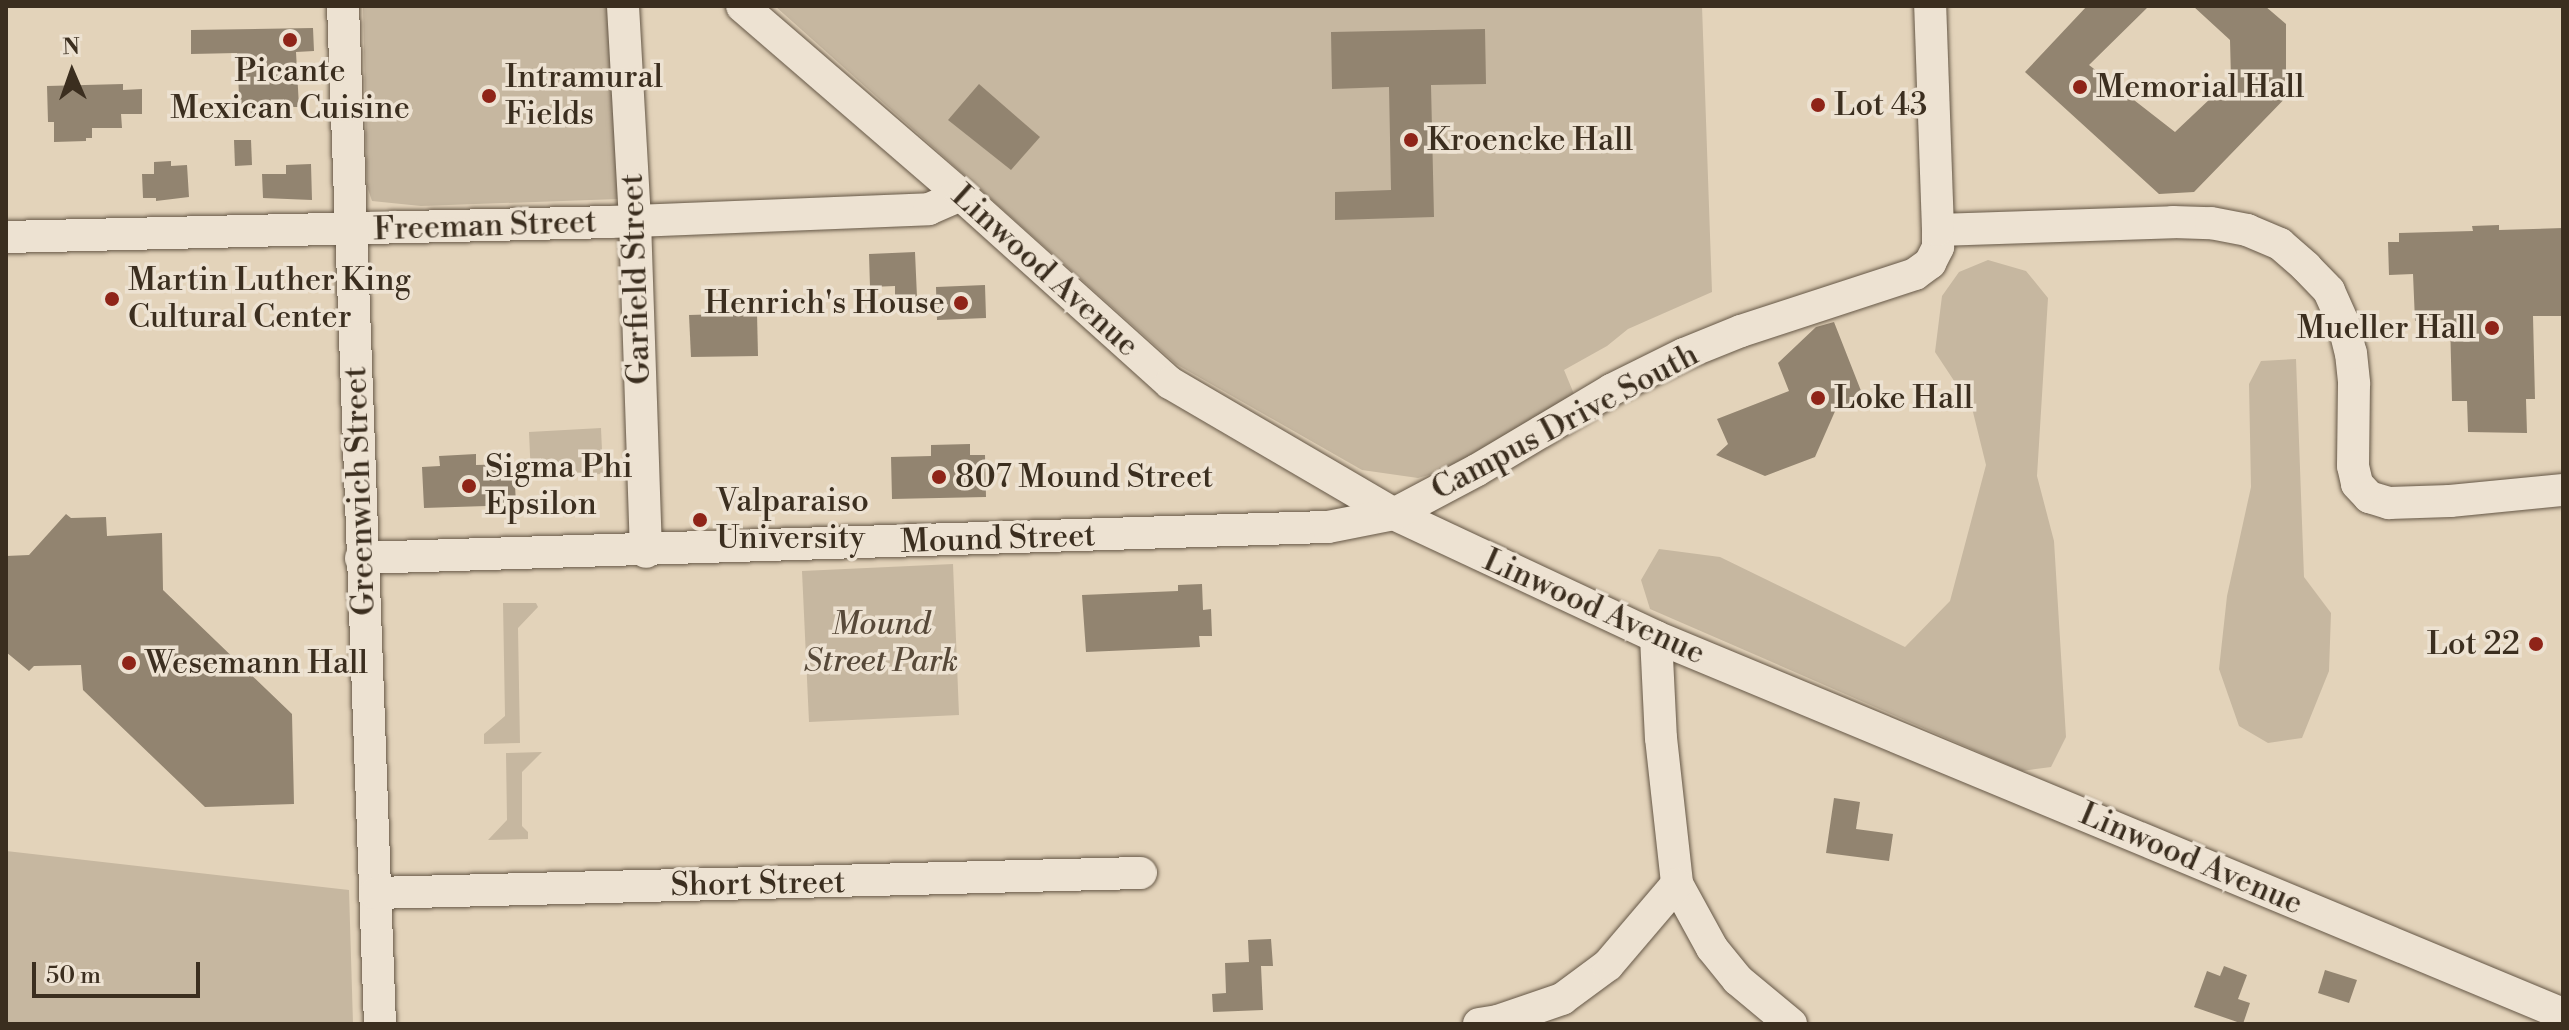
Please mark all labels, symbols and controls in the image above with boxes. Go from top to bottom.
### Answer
marker: Picante Mexican Cuisine [281,31,299,49]
north arrow [32,32,112,112]
text: N [62,34,80,61]
place label: Picante Mexican Cuisine [170,53,410,128]
place label: Intramural Fields [505,59,663,134]
place label: Memorial Hall [2096,68,2305,106]
marker: Memorial Hall [2071,78,2089,96]
place label: Lot 43 [1834,86,1928,124]
marker: Intramural Fields [480,87,498,105]
marker: Lot 43 [1809,96,1827,114]
place label: Kroencke Hall [1427,121,1633,159]
marker: Kroencke Hall [1402,131,1420,149]
street label: Garfield Street [613,173,659,385]
street label: Linwood Avenue [943,177,1147,365]
street label: Freeman Street [373,203,597,249]
place label: Martin Luther King Cultural Center [128,262,411,337]
place label: Henrich's House [704,284,945,322]
marker: Martin Luther King Cultural Center [103,290,121,308]
marker: Henrich's House [952,294,970,312]
place label: Mueller Hall [2297,309,2476,347]
marker: Mueller Hall [2483,319,2501,337]
street label: Campus Drive South [1425,335,1705,509]
street label: Greenwich Street [336,366,384,616]
place label: Loke Hall [1834,379,1973,417]
marker: Loke Hall [1809,389,1827,407]
place label: Sigma Phi Epsilon [485,449,633,524]
place label: 807 Mound Street [955,458,1213,496]
marker: 807 Mound Street [930,468,948,486]
marker: Sigma Phi Epsilon [460,477,478,495]
place label: Valparaiso University [716,483,869,558]
marker: Valparaiso University [691,511,709,529]
street label: Mound Street [900,516,1096,562]
street label: Linwood Avenue [1477,541,1711,673]
park label: Mound Street Park [804,606,958,681]
place label: Lot 22 [2427,625,2520,663]
marker: Lot 22 [2527,635,2545,653]
place label: Wesemann Hall [145,644,368,682]
marker: Wesemann Hall [120,654,138,672]
street label: Linwood Avenue [2074,795,2308,923]
street label: Short Street [670,863,846,905]
scale bar [36,946,204,996]
text: 50 m [46,961,101,991]

